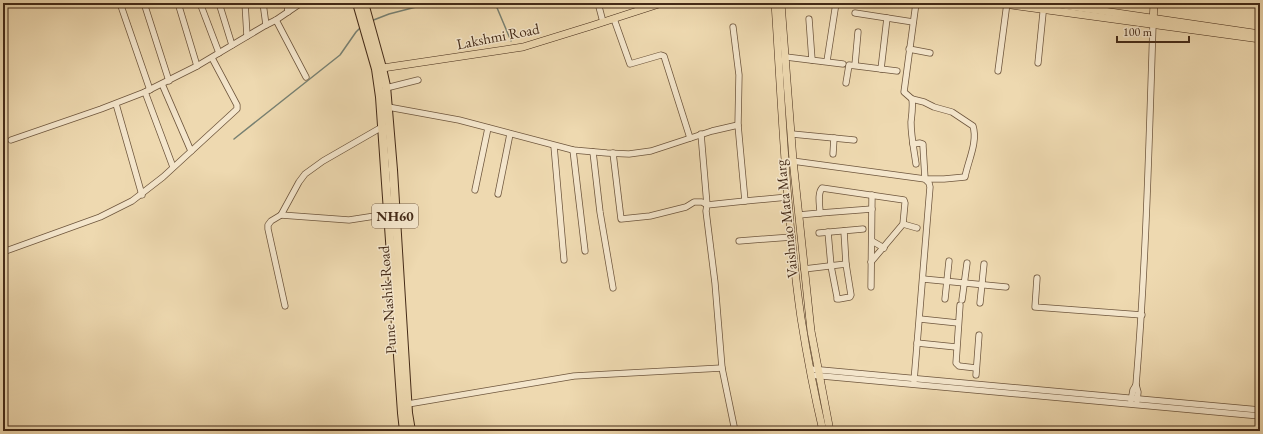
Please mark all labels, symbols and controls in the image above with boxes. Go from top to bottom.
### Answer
scale bar [1117,18,1189,44]
street label: Lakshmi Road [455,19,541,53]
text: 100 m [1123,24,1153,40]
street label: Vaishnao Mata Marg [770,158,802,279]
road number: NH60 [372,204,418,228]
street label: Pune Nashik Road [374,245,400,355]

